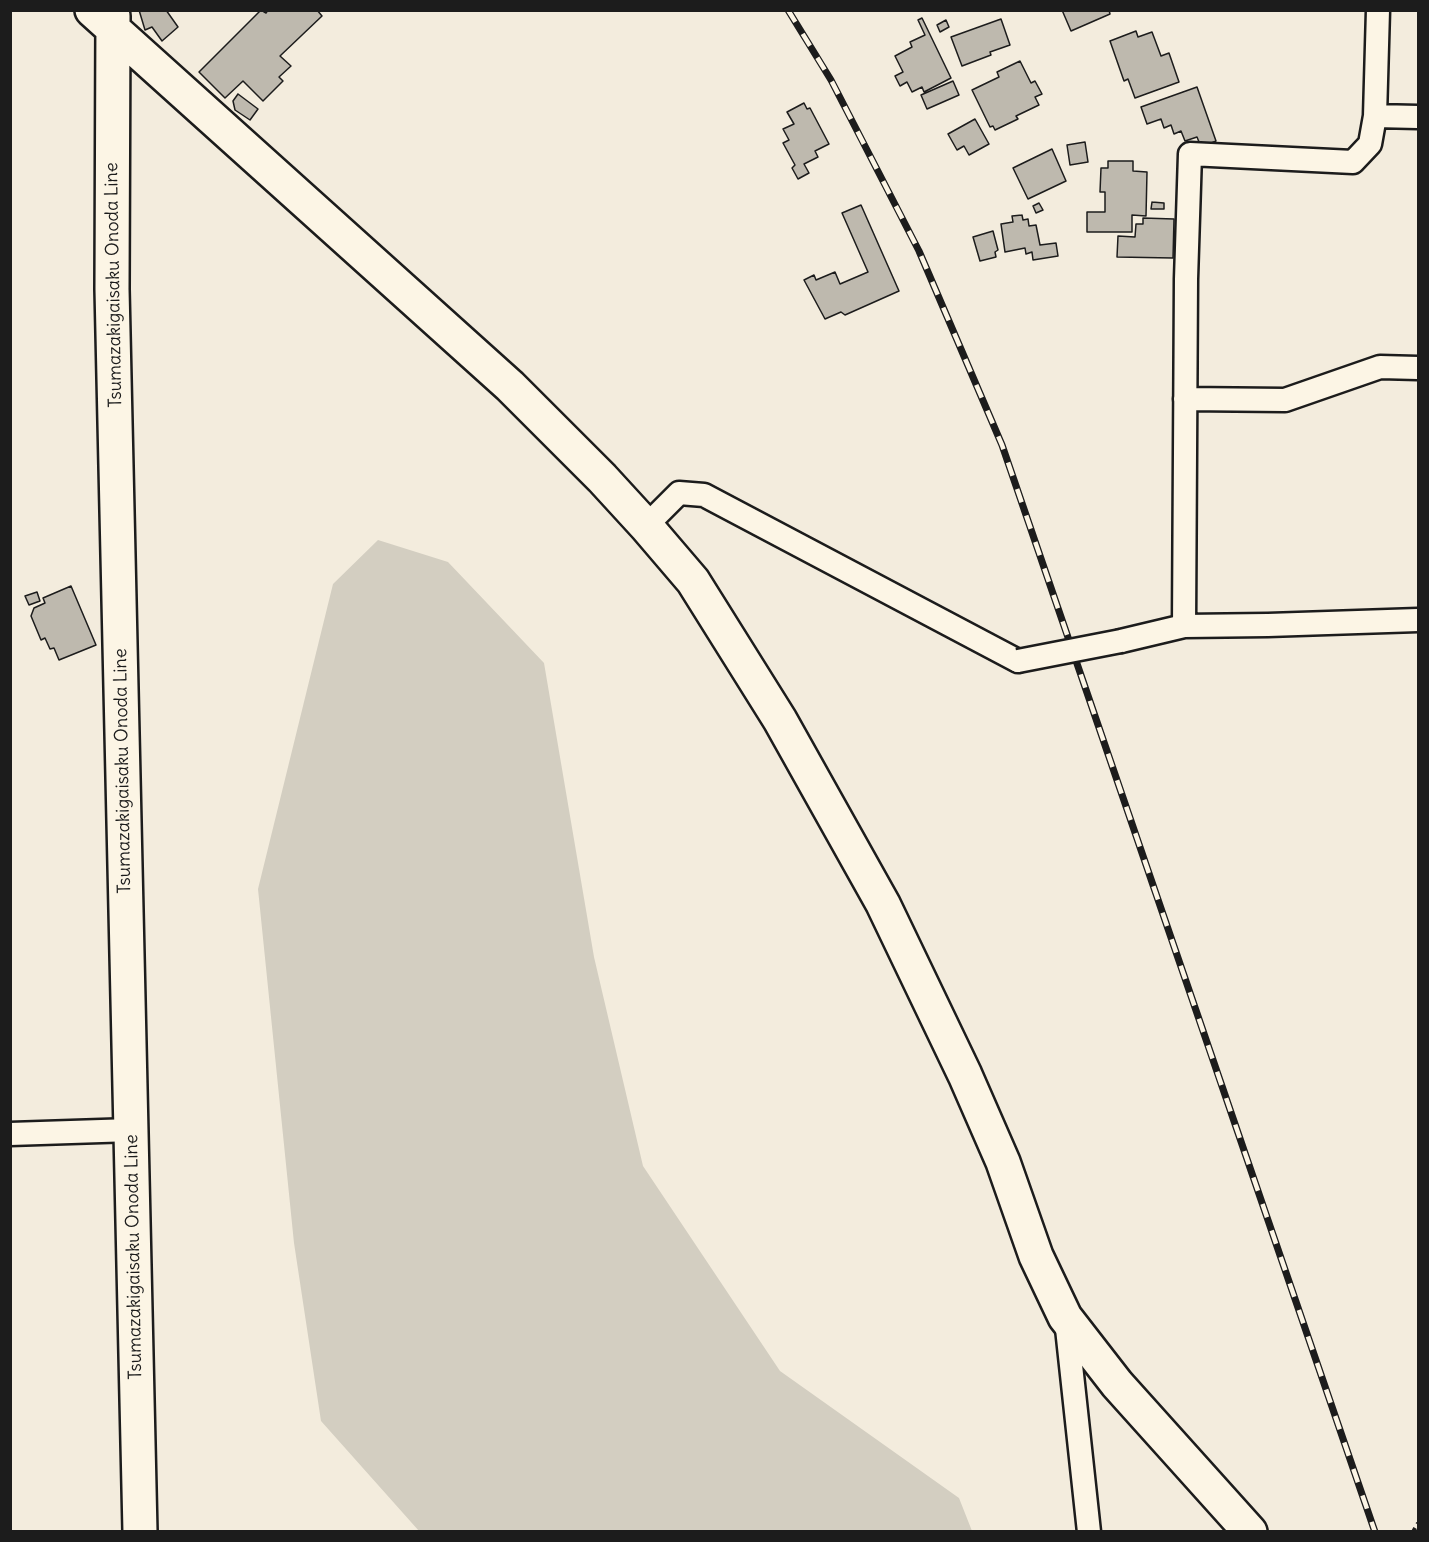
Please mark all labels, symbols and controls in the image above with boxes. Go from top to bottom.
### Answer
street label: Tsumazakigaisaku Onoda Line [101,162,127,408]
street label: Tsumazakigaisaku Onoda Line [110,648,136,894]
street label: Tsumazakigaisaku Onoda Line [121,1134,147,1380]

